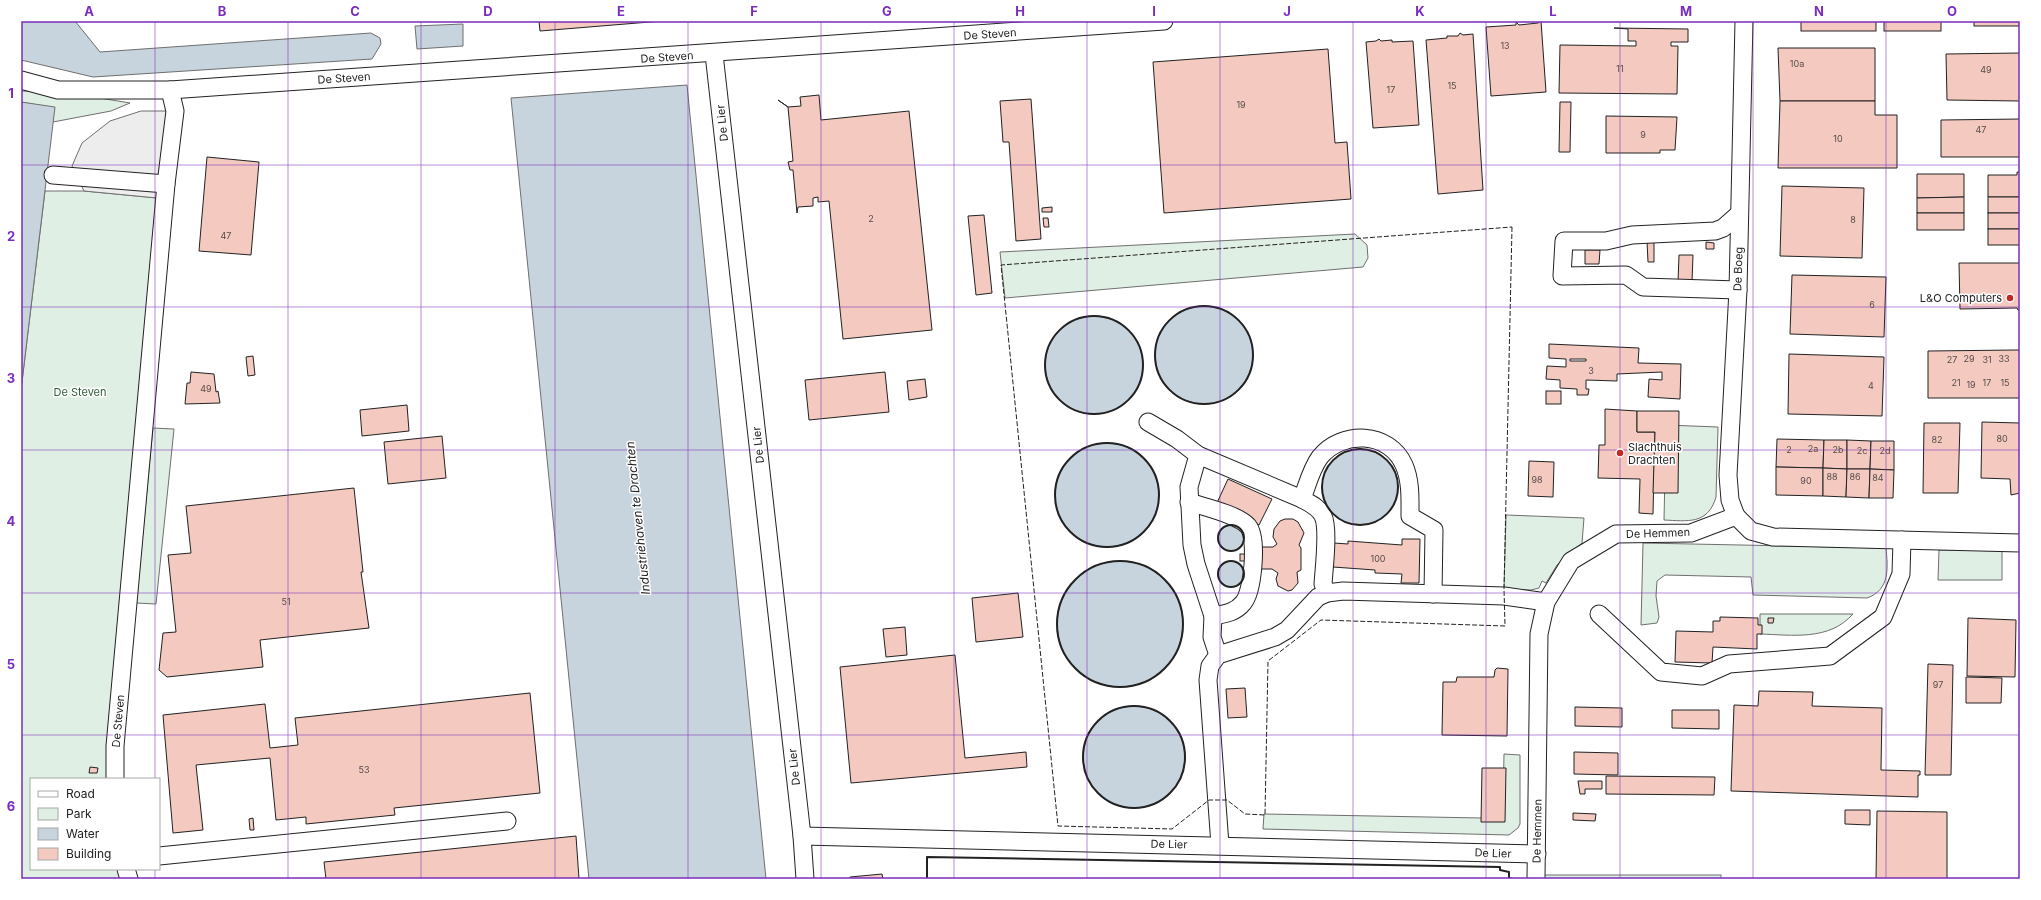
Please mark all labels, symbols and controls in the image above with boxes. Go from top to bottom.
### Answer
text: A [84,3,94,19]
text: B [218,3,227,19]
text: C [350,3,360,19]
text: D [483,3,493,19]
text: E [617,3,625,19]
text: F [750,3,758,19]
text: G [882,3,892,19]
text: H [1015,3,1025,19]
text: I [1152,3,1156,19]
text: J [1283,3,1291,19]
text: K [1415,3,1425,19]
text: L [1549,3,1557,19]
text: M [1680,3,1692,19]
text: N [1814,3,1824,19]
text: O [1947,3,1957,19]
street label: De Steven [963,25,1017,43]
house number: 13 [1500,40,1510,51]
street label: De Steven [640,48,694,66]
house number: 10a [1790,58,1804,69]
house number: 11 [1616,63,1624,74]
house number: 49 [1980,64,1992,75]
street label: De Steven [317,69,371,87]
house number: 15 [1447,80,1457,91]
house number: 17 [1387,84,1395,95]
text: 1 [8,85,14,101]
house number: 19 [1236,99,1246,110]
street label: De Lier [713,104,731,142]
house number: 47 [1976,124,1986,135]
house number: 9 [1640,129,1646,140]
house number: 10 [1833,133,1843,144]
house number: 2 [868,213,874,224]
house number: 8 [1850,214,1856,225]
text: 2 [7,228,15,244]
house number: 47 [221,230,231,241]
street label: De Boeg [1730,247,1746,291]
place label: L&O Computers [1920,291,2002,305]
marker: L&O Computers [2005,293,2015,303]
house number: 6 [1869,299,1875,310]
house number: 29 [1963,353,1975,364]
house number: 33 [1998,353,2010,364]
house number: 27 [1947,354,1957,365]
house number: 31 [1982,354,1992,365]
house number: 3 [1588,365,1594,376]
text: 3 [7,370,15,386]
house number: 21 [1951,377,1961,388]
house number: 17 [1983,377,1991,388]
house number: 15 [2000,377,2010,388]
house number: 19 [1966,379,1976,390]
house number: 4 [1868,380,1874,391]
house number: 49 [200,383,212,394]
park label: De Steven [53,385,107,399]
street label: De Lier [749,426,767,464]
house number: 80 [1996,433,2008,444]
house number: 82 [1931,434,1943,445]
place label: Slachthuis Drachten [1628,440,1682,467]
water label: Industriehaven te Drachten [622,441,653,595]
house number: 2a [1808,443,1818,454]
house number: 2 [1786,444,1792,455]
house number: 2b [1833,444,1844,455]
house number: 2c [1857,445,1867,456]
house number: 2d [1880,445,1891,456]
marker: Slachthuis Drachten [1615,448,1625,458]
house number: 88 [1826,471,1838,482]
house number: 86 [1849,471,1861,482]
house number: 84 [1872,472,1884,483]
house number: 98 [1531,474,1543,485]
house number: 90 [1800,475,1812,486]
text: 4 [7,513,16,529]
street label: De Hemmen [1626,525,1690,541]
house number: 100 [1370,553,1386,564]
house number: 51 [281,596,291,607]
text: 5 [7,656,15,672]
house number: 97 [1933,679,1943,690]
street label: De Steven [109,694,127,748]
street label: De Lier [785,748,803,786]
house number: 53 [358,764,370,775]
legend [30,778,160,870]
text: Road [66,786,95,801]
text: 6 [7,798,15,814]
street label: De Hemmen [1529,799,1545,863]
text: Park [66,806,92,821]
text: Water [66,826,100,841]
street label: De Lier [1150,837,1188,851]
street label: De Lier [1474,845,1512,861]
text: Building [66,846,111,861]

